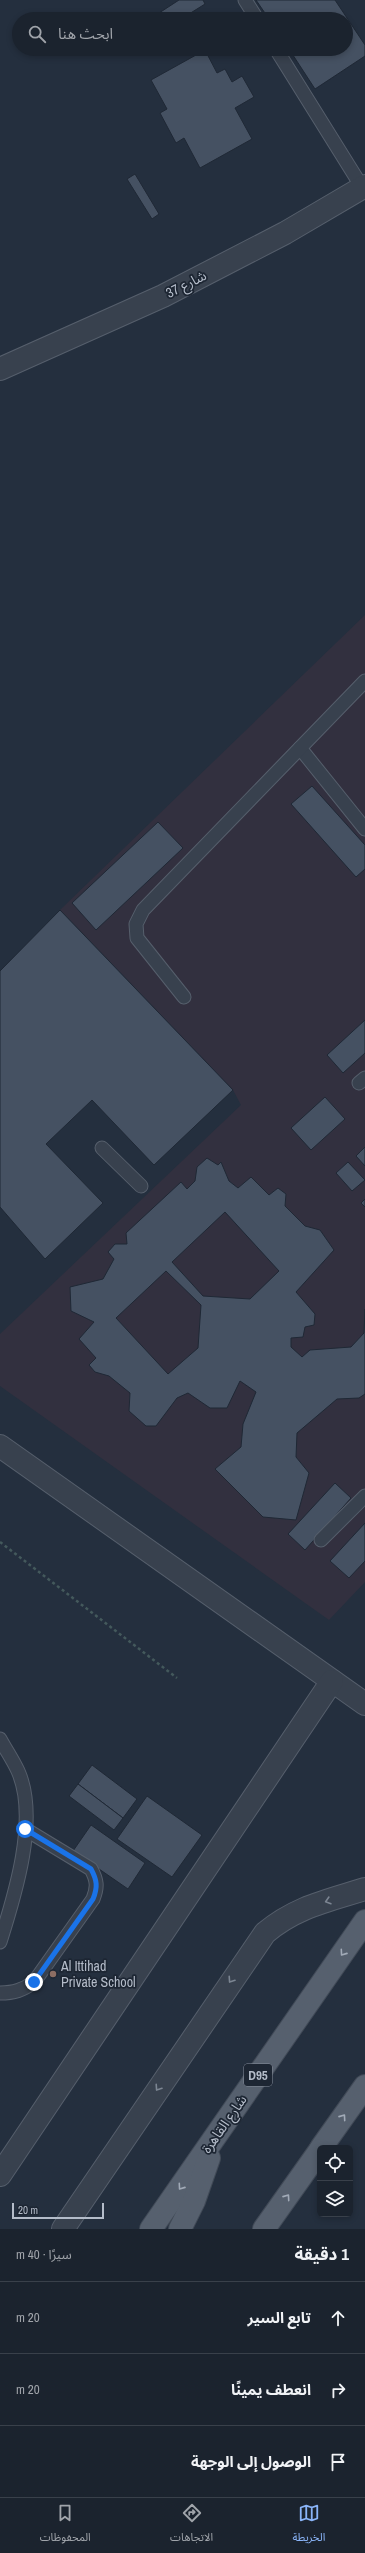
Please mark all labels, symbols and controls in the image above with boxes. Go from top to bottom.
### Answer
search box [12,12,353,56]
icon: search [26,23,48,45]
text: ابحث هنا [58,23,113,44]
street label: شارع 37 [163,266,210,304]
route start [16,1820,34,1838]
one-way arrow [324,1896,331,1905]
one-way arrow [341,1949,348,1956]
place label: Al Ittihad Private School [60,1957,136,1991]
marker: Al Ittihad Private School [48,1969,58,1979]
route end [25,1973,43,1991]
one-way arrow [228,1976,236,1983]
road number: D95 [244,2064,272,2086]
one-way arrow [155,2084,163,2091]
street label: شارع القاهرة [197,2091,252,2158]
one-way arrow [338,2114,346,2121]
map controls [317,2145,353,2217]
button: locate [317,2145,353,2181]
button: layers [317,2181,353,2217]
one-way arrow [179,2182,186,2189]
one-way arrow [282,2194,290,2201]
scale bar [12,2201,104,2220]
text: 20 m [18,2203,38,2217]
text: 1 دقيقة [295,2242,349,2265]
text: سيرًا · 40 m [16,2246,72,2263]
text: تابع السير [247,2307,311,2328]
icon: ahead [327,2307,349,2329]
text: 20 m [16,2309,40,2326]
text: انعطف يمينًا [231,2379,311,2400]
icon: right [327,2379,349,2401]
text: 20 m [16,2381,40,2398]
text: الوصول إلى الوجهة [191,2451,311,2472]
icon: arrive [327,2451,349,2473]
tab: المحفوظات [40,2502,91,2549]
tab: الاتجاهات [170,2502,213,2549]
tab: الخريطة [292,2502,325,2549]

